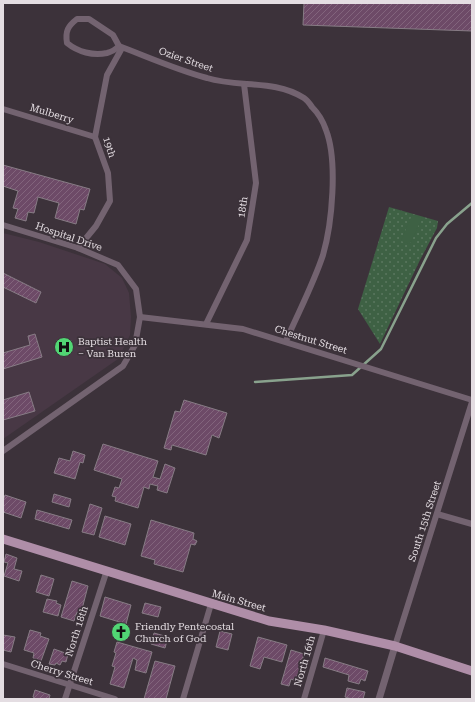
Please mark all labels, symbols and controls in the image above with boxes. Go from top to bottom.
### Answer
street label: Ozier Street [157,45,215,74]
street label: Mulberry [29,102,75,125]
street label: 19th [101,135,118,160]
street label: 18th [235,195,250,219]
street label: Hospital Drive [34,220,104,253]
street label: Chestnut Street [273,323,349,356]
hospital icon: Baptist Health – Van Buren [53,336,75,358]
place label: Baptist Health – Van Buren [78,336,147,359]
street label: South 15th Street [406,479,443,563]
street label: Main Street [211,588,267,614]
street label: North 18th [63,604,90,658]
church icon: Friendly Pentecostal Church of God [110,621,132,643]
place label: Friendly Pentecostal Church of God [135,621,234,644]
street label: North 16th [292,634,317,688]
street label: Cherry Street [29,658,95,687]

